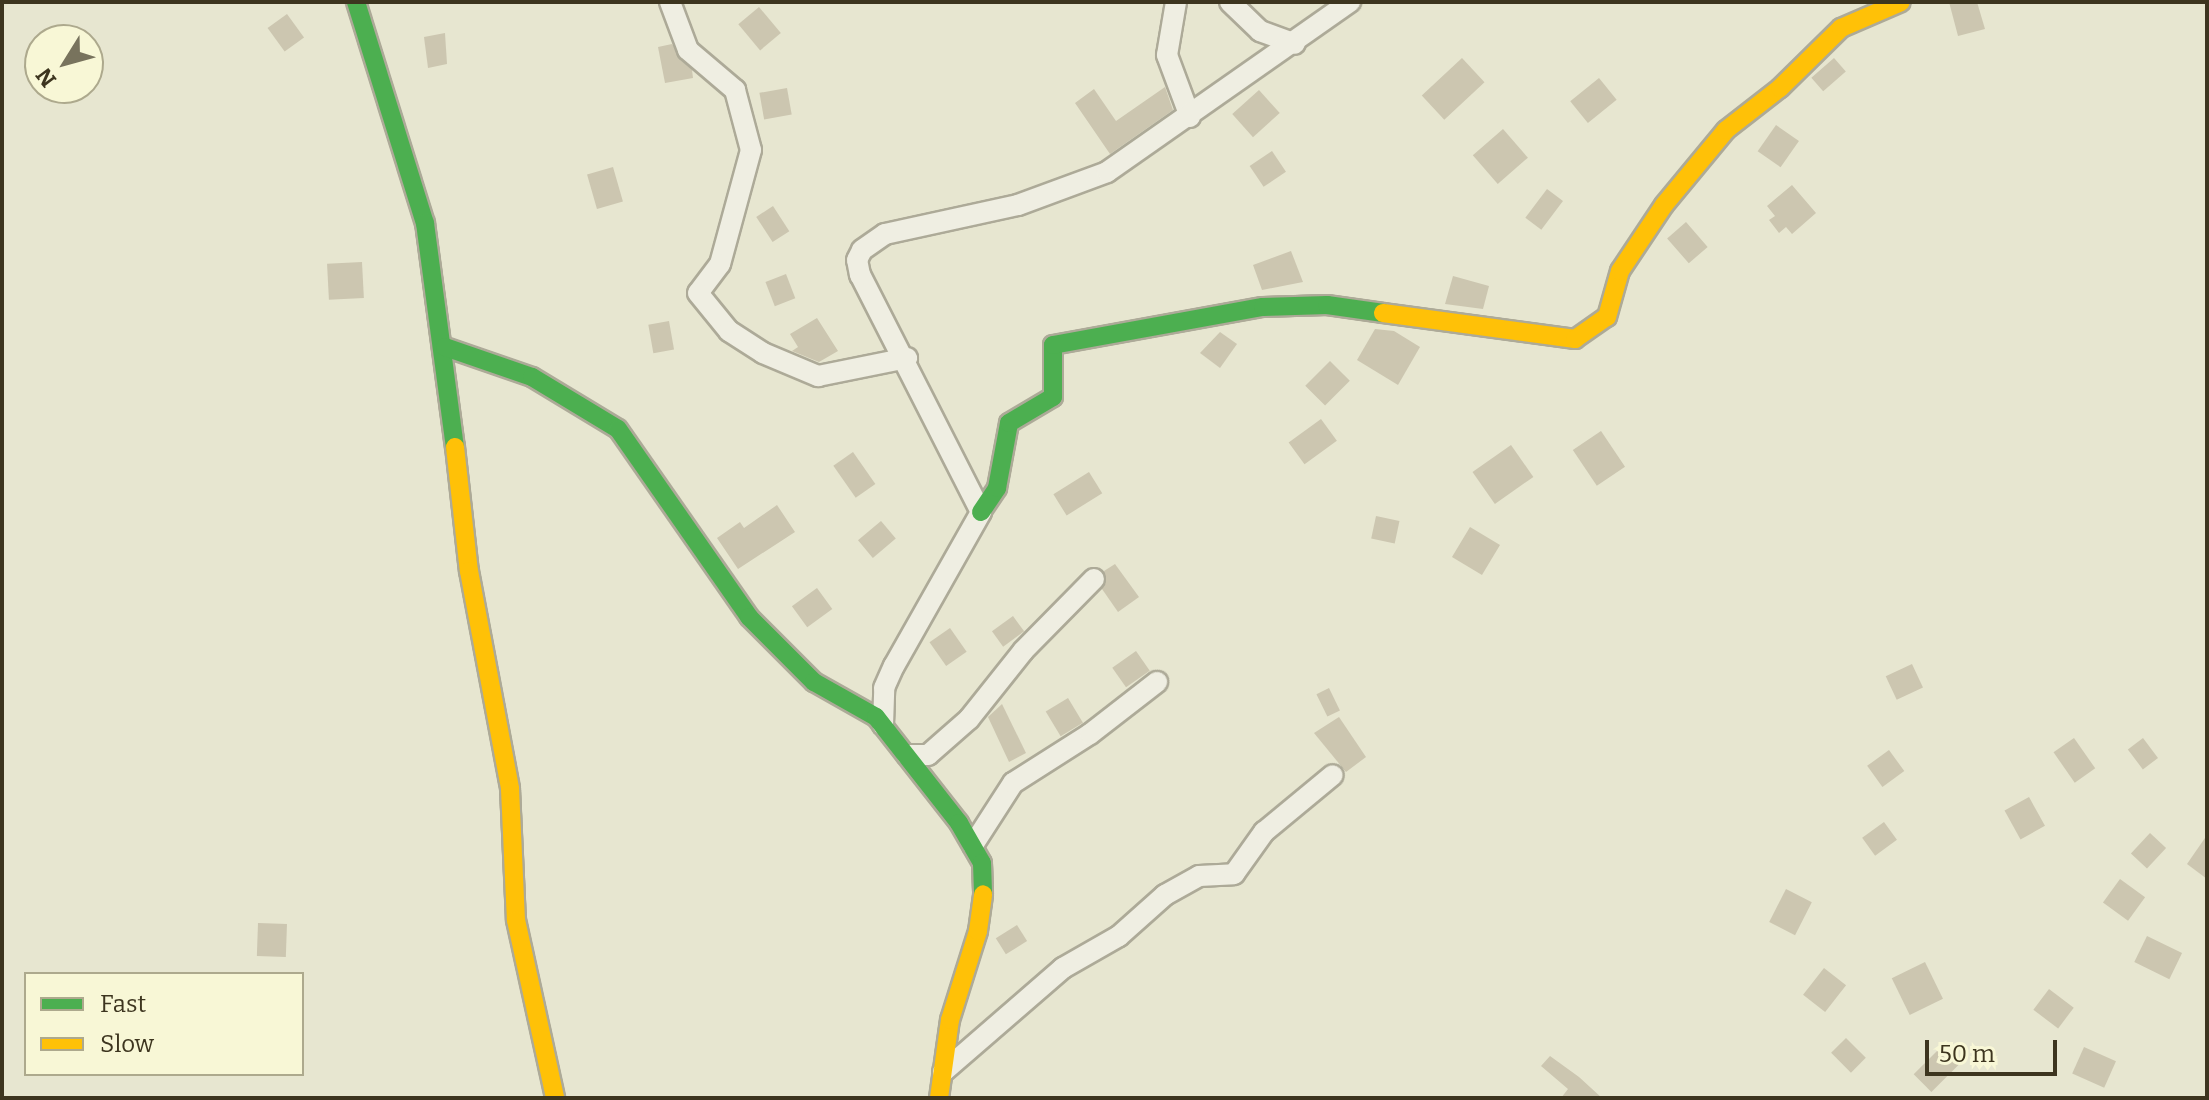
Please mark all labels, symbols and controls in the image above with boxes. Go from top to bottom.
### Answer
north arrow [24,24,104,104]
text: N [30,63,62,92]
legend [24,972,304,1076]
text: Fast [100,990,146,1018]
scale bar [1929,1024,2061,1074]
text: Slow [100,1030,154,1058]
text: 50 m [1939,1040,1995,1068]

